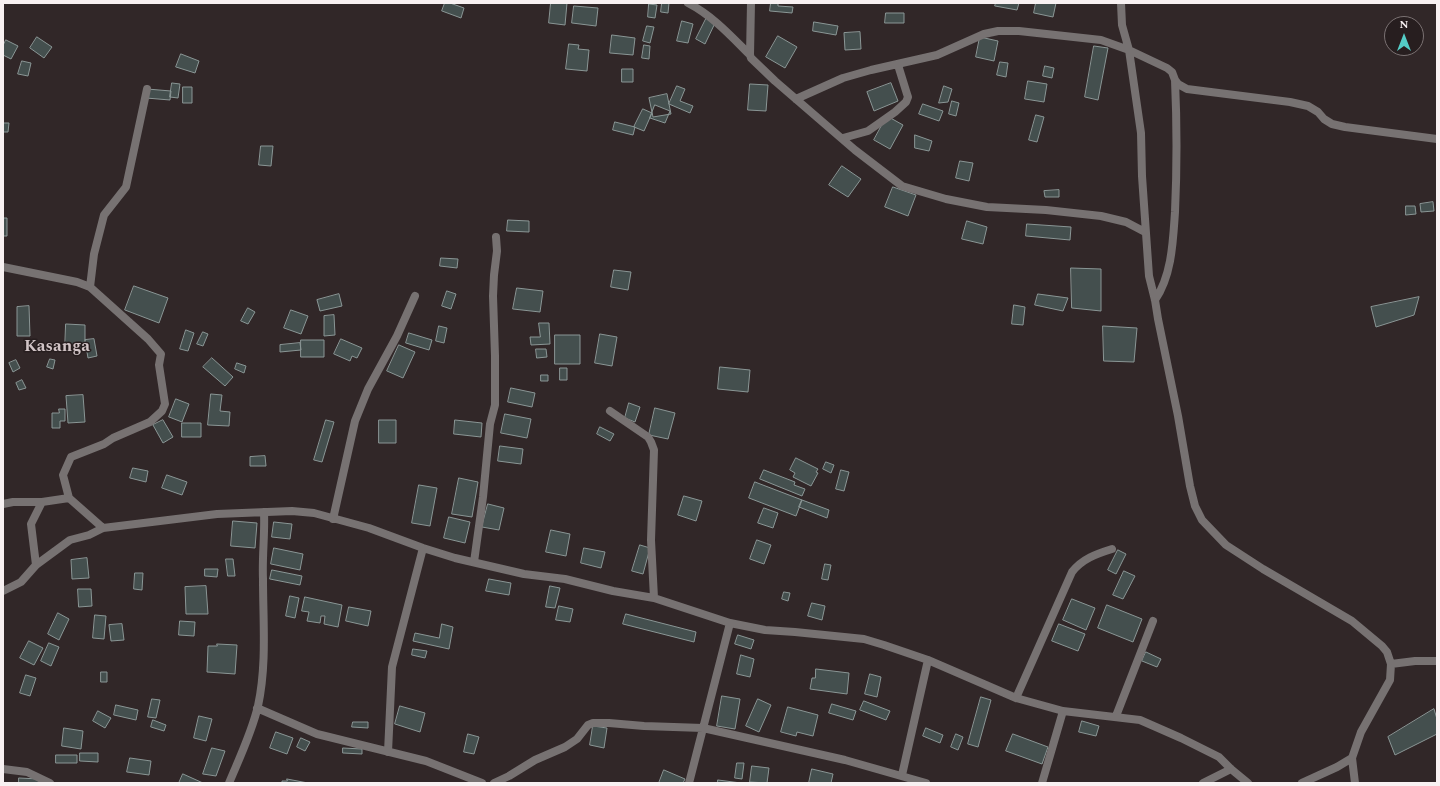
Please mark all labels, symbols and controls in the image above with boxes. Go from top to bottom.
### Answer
north arrow [1384,16,1424,56]
text: N [1400,16,1408,33]
district label: Kasanga [24,338,90,358]

